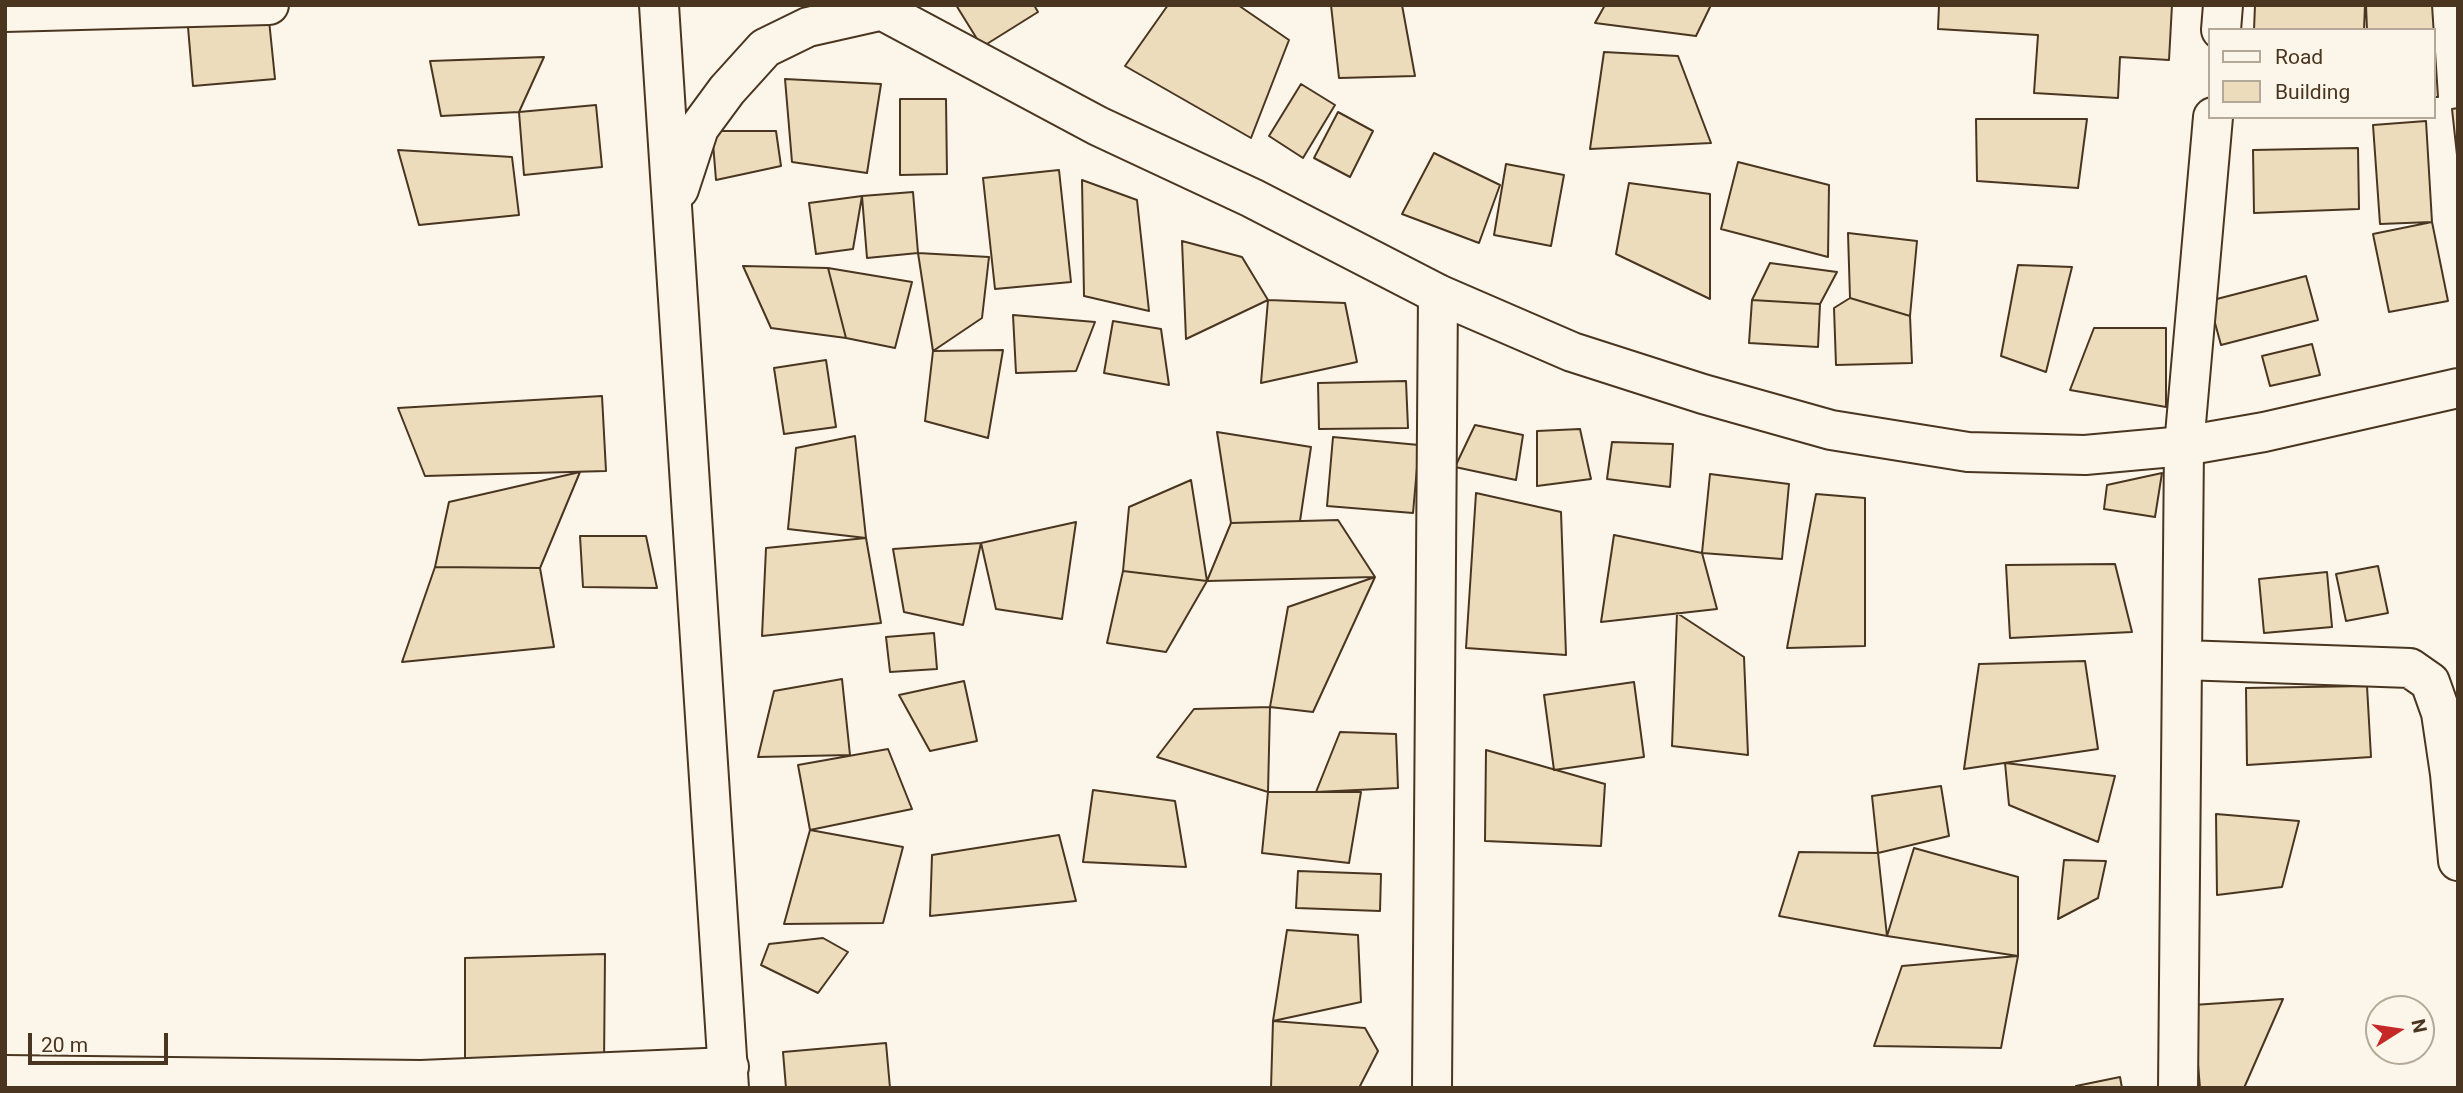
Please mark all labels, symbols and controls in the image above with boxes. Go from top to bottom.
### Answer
legend [2208,28,2435,119]
text: Road [2275,45,2323,69]
text: Building [2275,80,2350,104]
north arrow [2365,995,2435,1065]
text: N [2406,1017,2432,1035]
scale bar [32,1020,172,1064]
text: 20 m [41,1033,88,1057]

